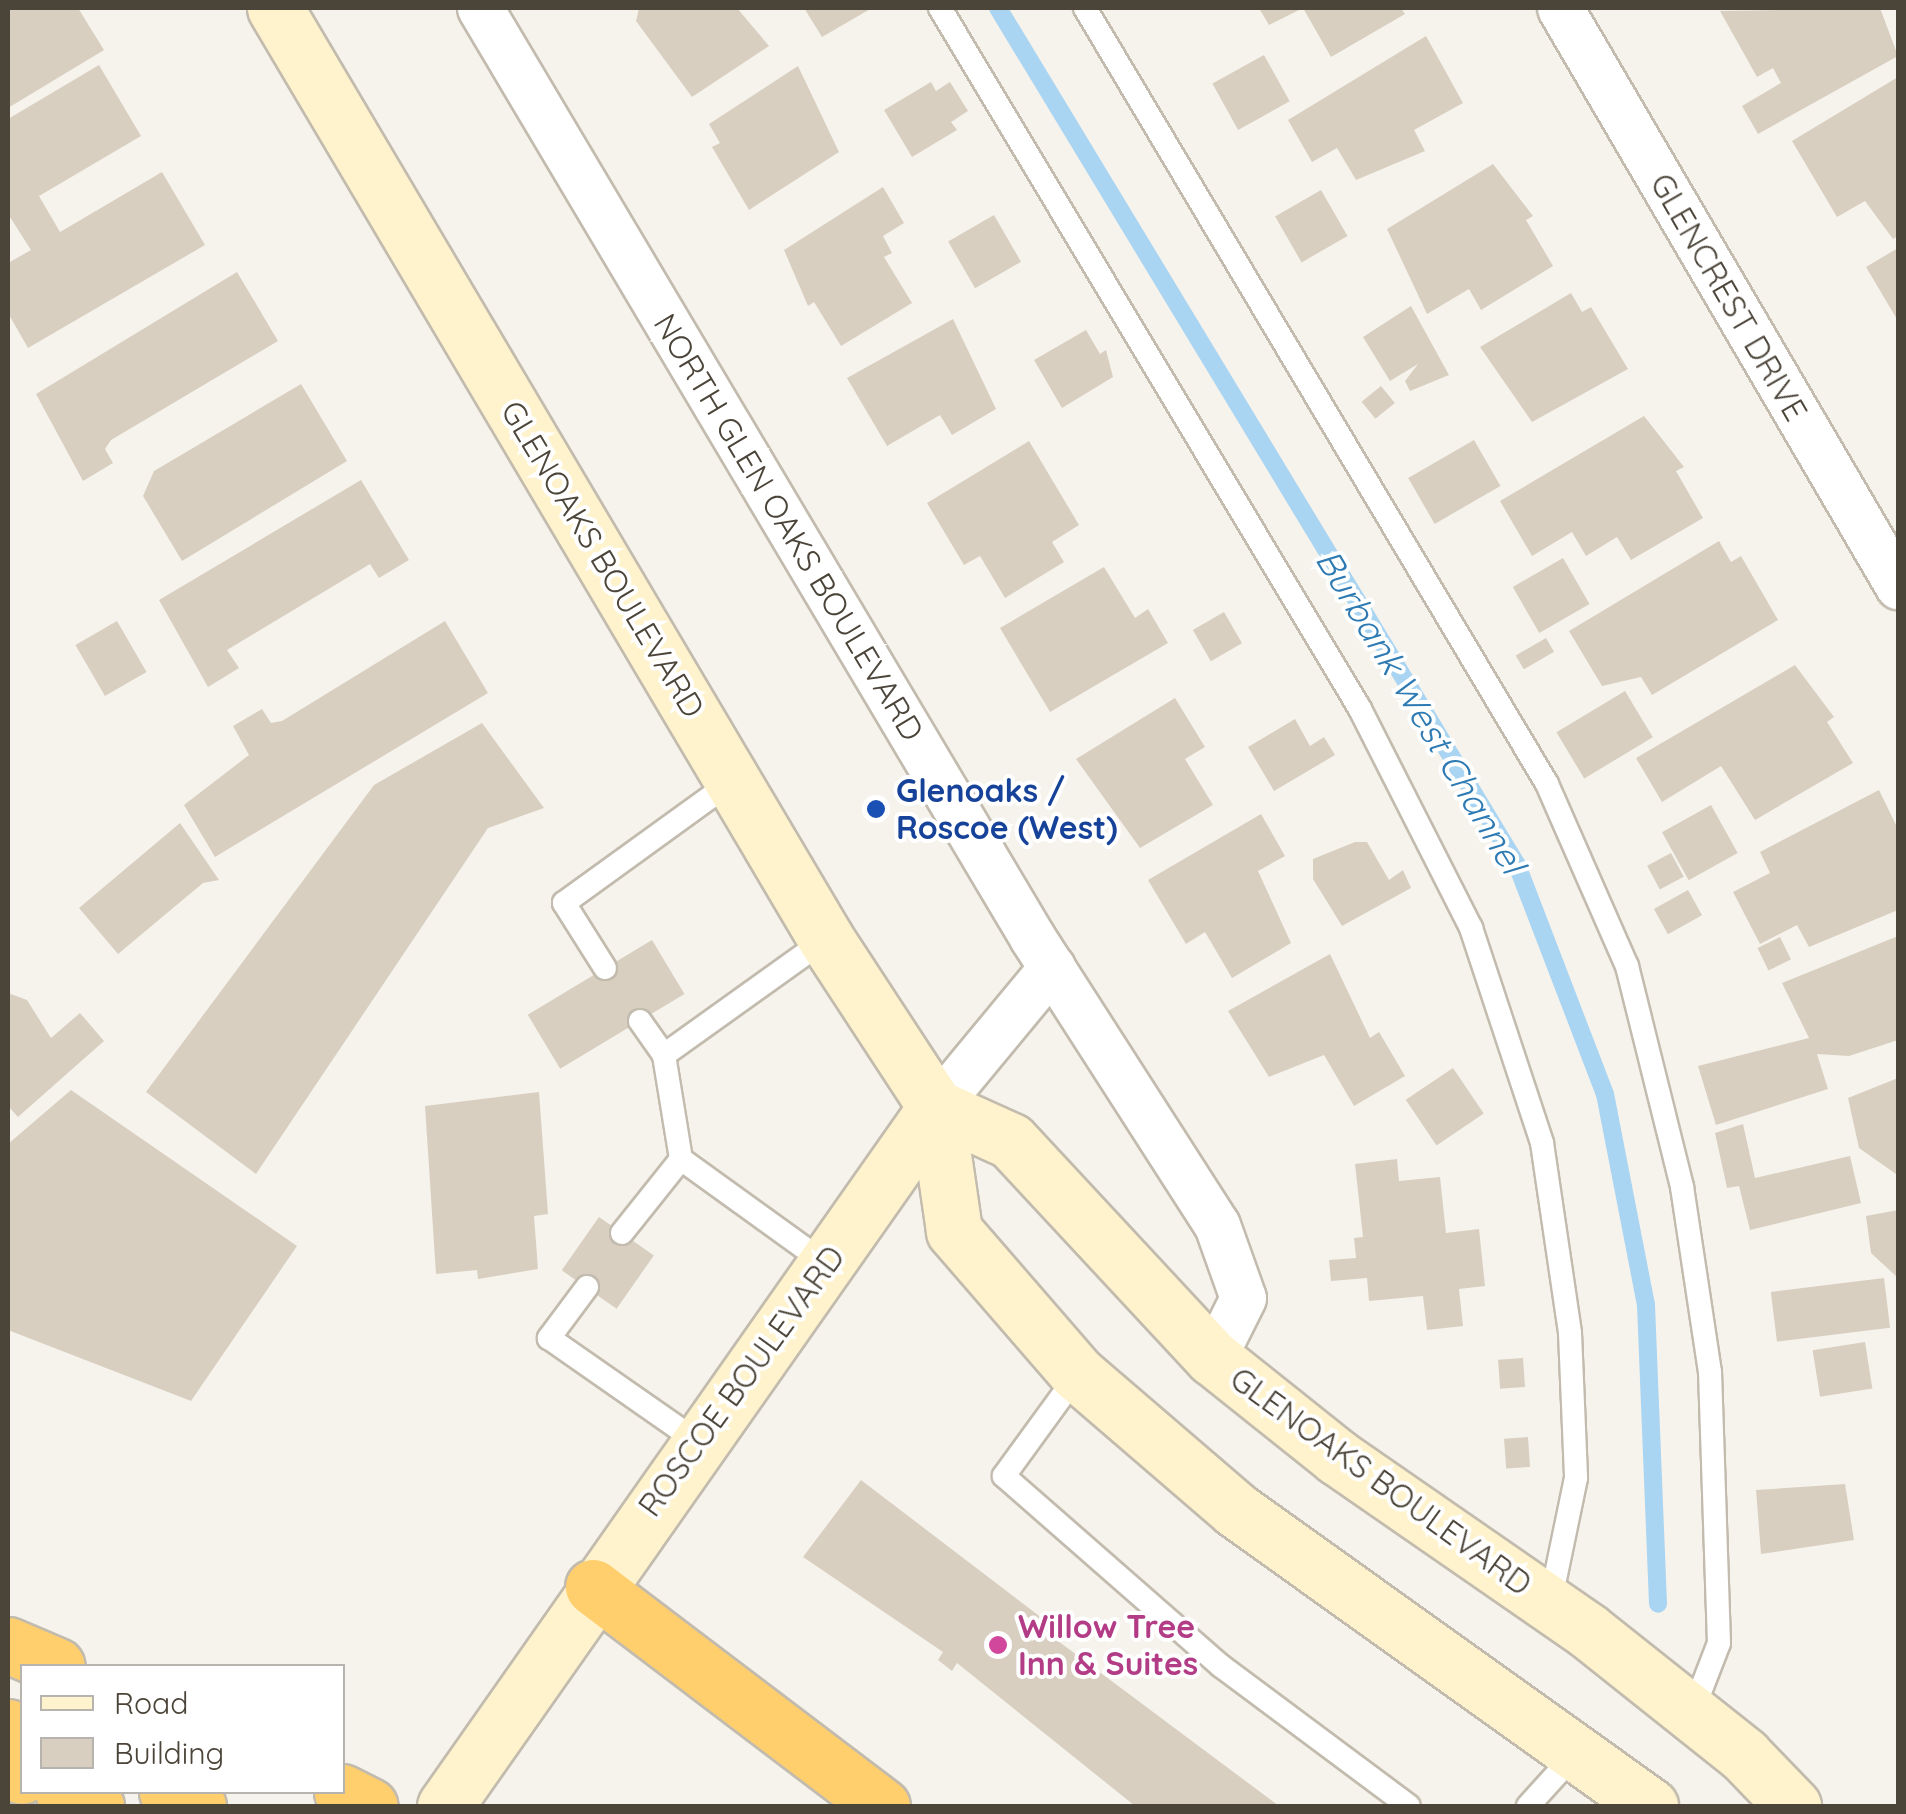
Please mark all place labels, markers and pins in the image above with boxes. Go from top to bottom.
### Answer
place label: Glenoaks / Roscoe (West) [896,772,1118,847]
marker: Glenoaks / Roscoe (West) [865,798,887,820]
place label: Willow Tree Inn & Suites [1018,1608,1198,1683]
marker: Willow Tree Inn & Suites [987,1634,1009,1656]

